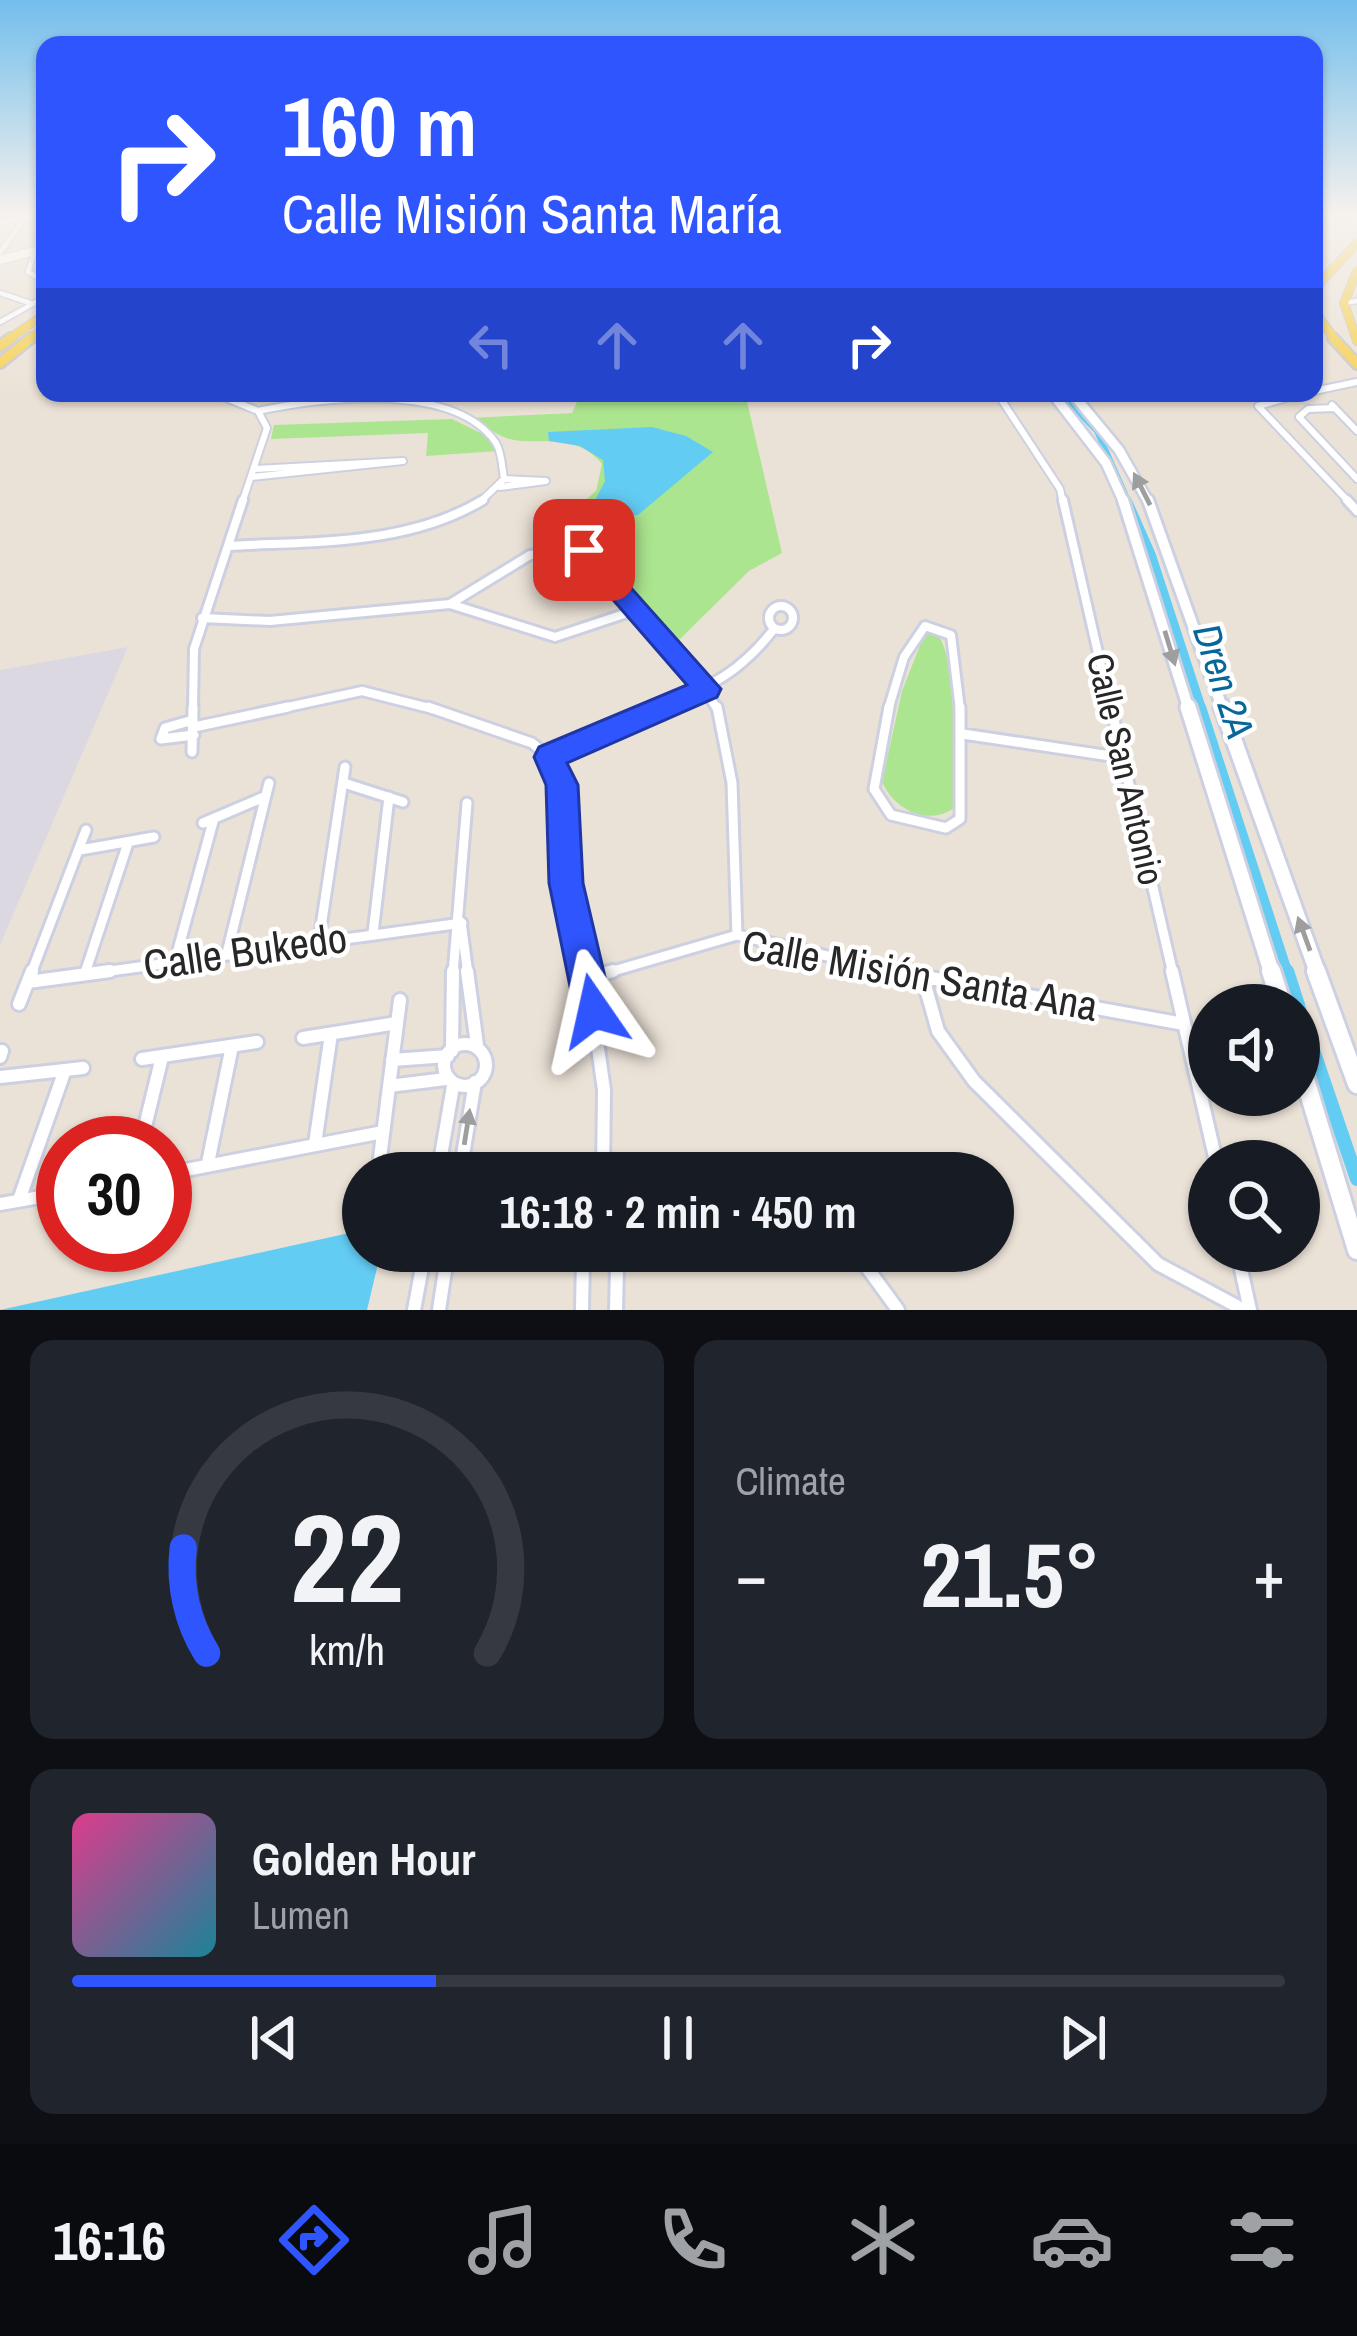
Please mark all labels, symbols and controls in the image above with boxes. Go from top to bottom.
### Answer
text: 160 m [282,69,477,182]
icon: right [84,84,240,240]
text: Calle Misión Santa María [282,177,782,250]
icon: left [458,312,524,378]
icon: ahead [584,312,650,378]
icon: ahead [710,312,776,378]
icon: right [836,312,902,378]
one-way arrow [1132,471,1152,506]
pin [533,499,635,601]
icon: arrive [551,517,617,583]
water label: Dren 2A [1181,617,1267,745]
one-way arrow [1161,630,1180,667]
street label: Calle San Antonio [1076,648,1176,890]
street label: Calle Bukedo [140,909,350,993]
street label: Calle Misión Santa Ana [738,916,1102,1034]
one-way arrow [1293,916,1312,952]
position arrow [531,948,657,1074]
map controls [1188,984,1320,1272]
button: sound [1188,984,1320,1116]
one-way arrow [458,1108,477,1146]
speed limit sign: 30 [36,1116,192,1272]
button: search [1188,1140,1320,1272]
text: 16:18 · 2 min · 450 m [500,1181,856,1242]
text: Climate [736,1455,846,1507]
text: 22 [290,1473,404,1641]
text: 21.5° [920,1514,1100,1635]
text: − [736,1530,767,1619]
text: + [1253,1530,1285,1619]
text: km/h [309,1620,385,1677]
text: Golden Hour [252,1828,475,1889]
text: Lumen [252,1889,350,1941]
icon: previous [241,2005,307,2071]
icon: pause [645,2005,711,2071]
icon: next [1050,2005,1116,2071]
icon: directions [272,2198,356,2282]
icon: music [461,2198,545,2282]
icon: phone [651,2198,735,2282]
icon: climate [841,2198,925,2282]
icon: car [1030,2198,1114,2282]
icon: filters [1220,2198,1304,2282]
text: 16:16 [53,2204,166,2277]

